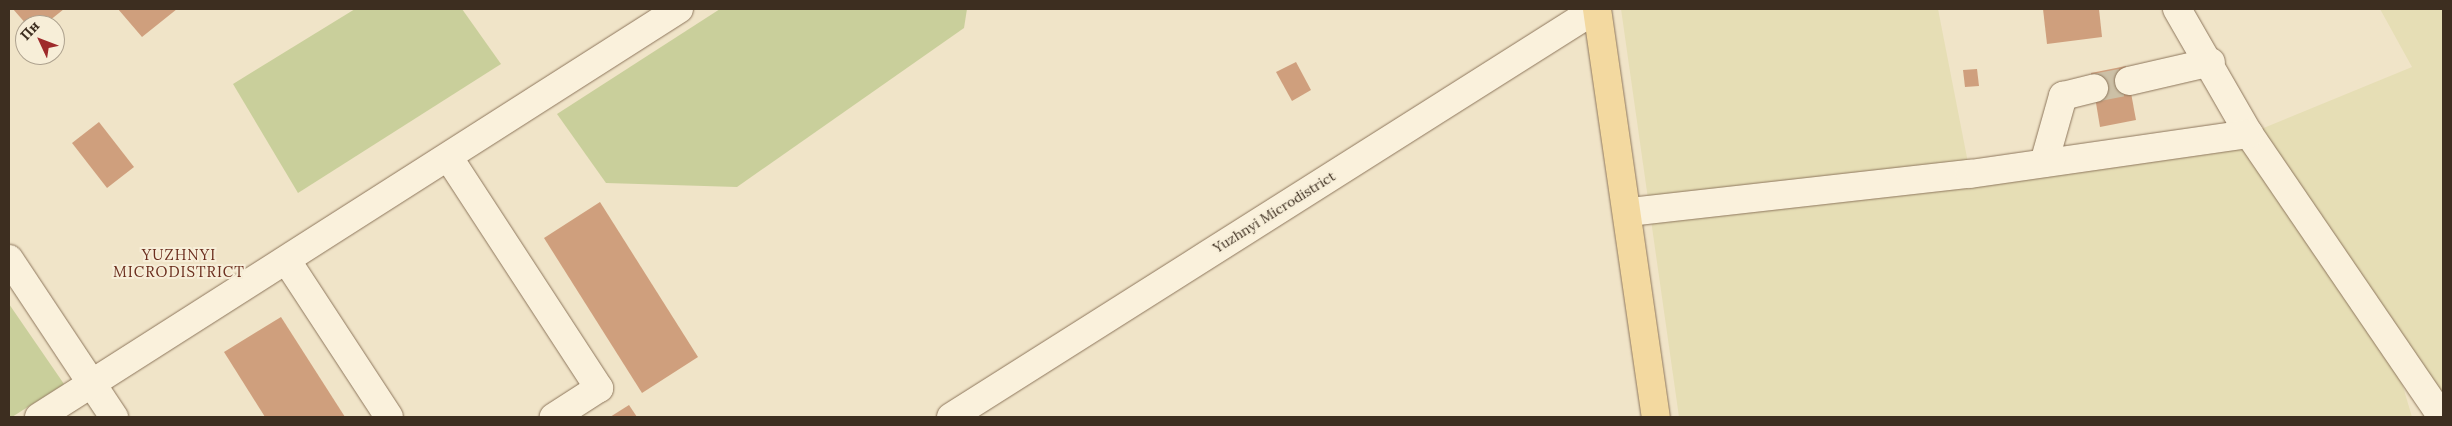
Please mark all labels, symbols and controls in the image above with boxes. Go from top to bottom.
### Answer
north arrow [15,15,65,65]
text: Пн [16,17,43,44]
street label: Yuzhnyi Microdistrict [1210,168,1338,256]
district label: YUZHNYI MICRODISTRICT [111,245,247,280]

